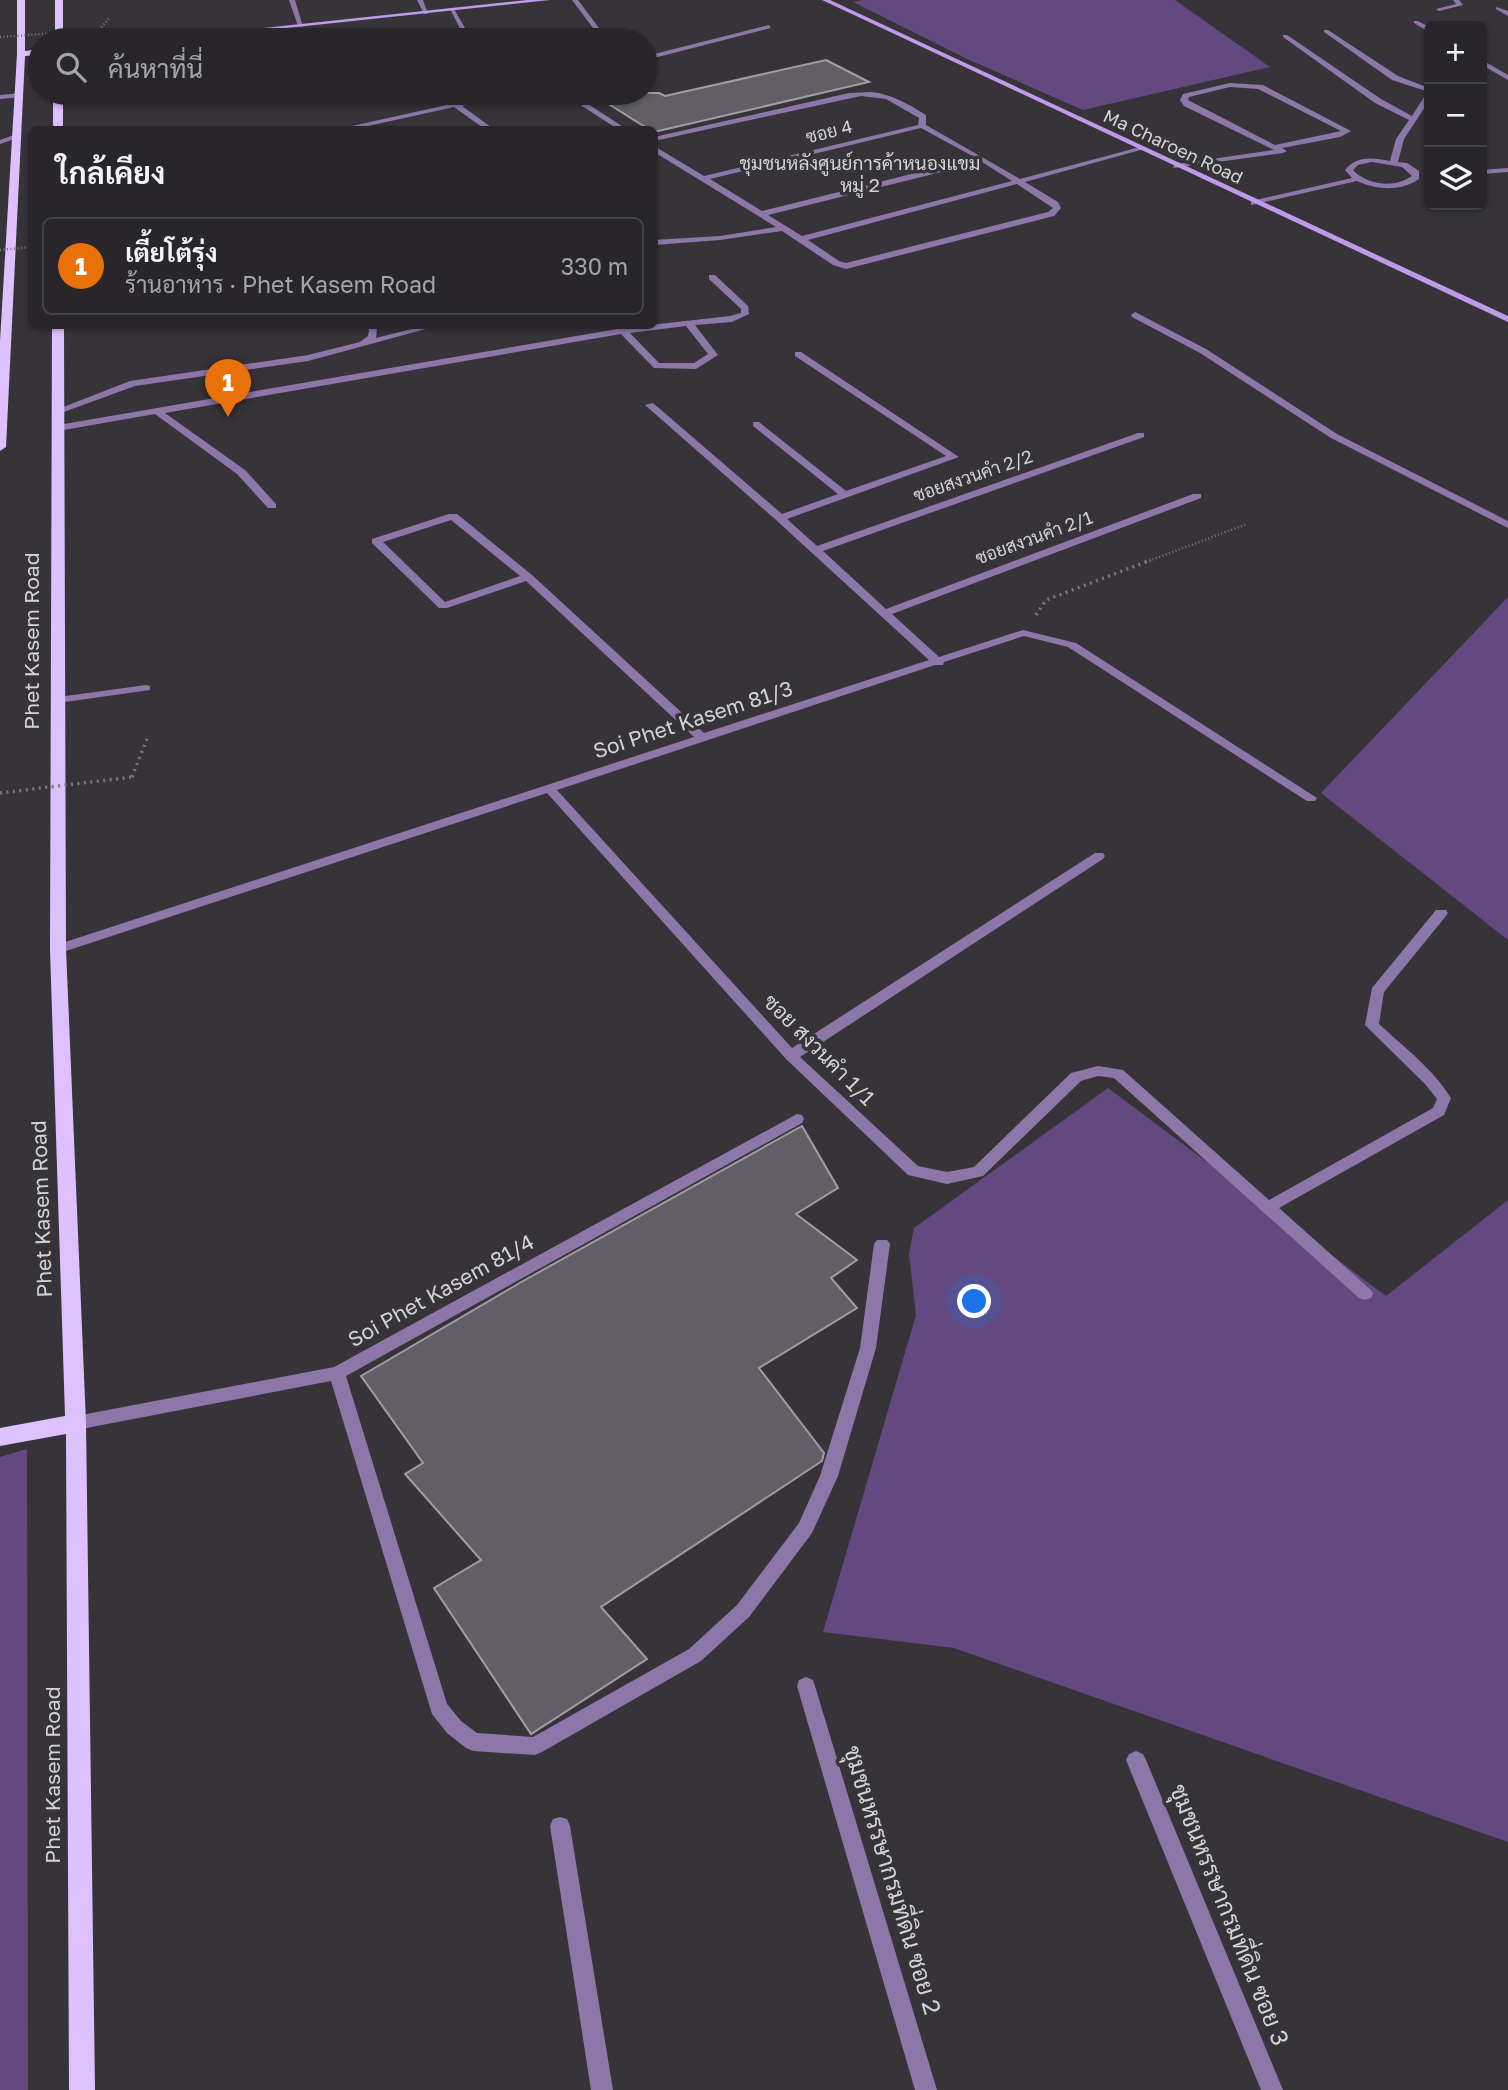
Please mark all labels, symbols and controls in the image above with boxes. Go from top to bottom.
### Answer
map controls [1424,21,1487,210]
button: + [1424,21,1487,84]
search box [28,28,658,105]
icon: search [52,48,90,86]
text: ค้นหาที่นี่ [108,53,203,84]
button: − [1424,84,1487,147]
street label: Ma Charoen Road [1100,104,1247,188]
street label: ซอย 4 [803,115,854,147]
button: layers [1424,147,1487,210]
district label: ชุมชนหลังศูนย์การค้าหนองแขม หมู่ 2 [740,151,980,199]
text: ใกล้เคียง [56,155,165,191]
text: เตี้ยโต้รุ่ง [125,237,218,268]
text: 1 [75,252,87,280]
text: 330 m [561,252,628,280]
text: ร้านอาหาร · Phet Kasem Road [125,270,436,298]
pin: 1 [205,359,251,417]
street label: ซอยสงวนคำ 2/2 [910,444,1035,506]
street label: ซอยสงวนคำ 2/1 [972,506,1096,568]
street label: Phet Kasem Road [18,552,44,730]
street label: Soi Phet Kasem 81/3 [590,675,796,764]
street label: ซอย สงวนคำ 1/1 [759,988,881,1110]
street label: Phet Kasem Road [25,1120,57,1298]
street label: Soi Phet Kasem 81/4 [343,1228,538,1352]
your location [957,1284,991,1318]
street label: Phet Kasem Road [39,1686,65,1864]
street label: ชุมชนหรรษากรมที่ดิน ซอย 2 [836,1740,953,2018]
street label: ชุมชนหรรษากรมที่ดิน ซอย 3 [1162,1778,1301,2051]

